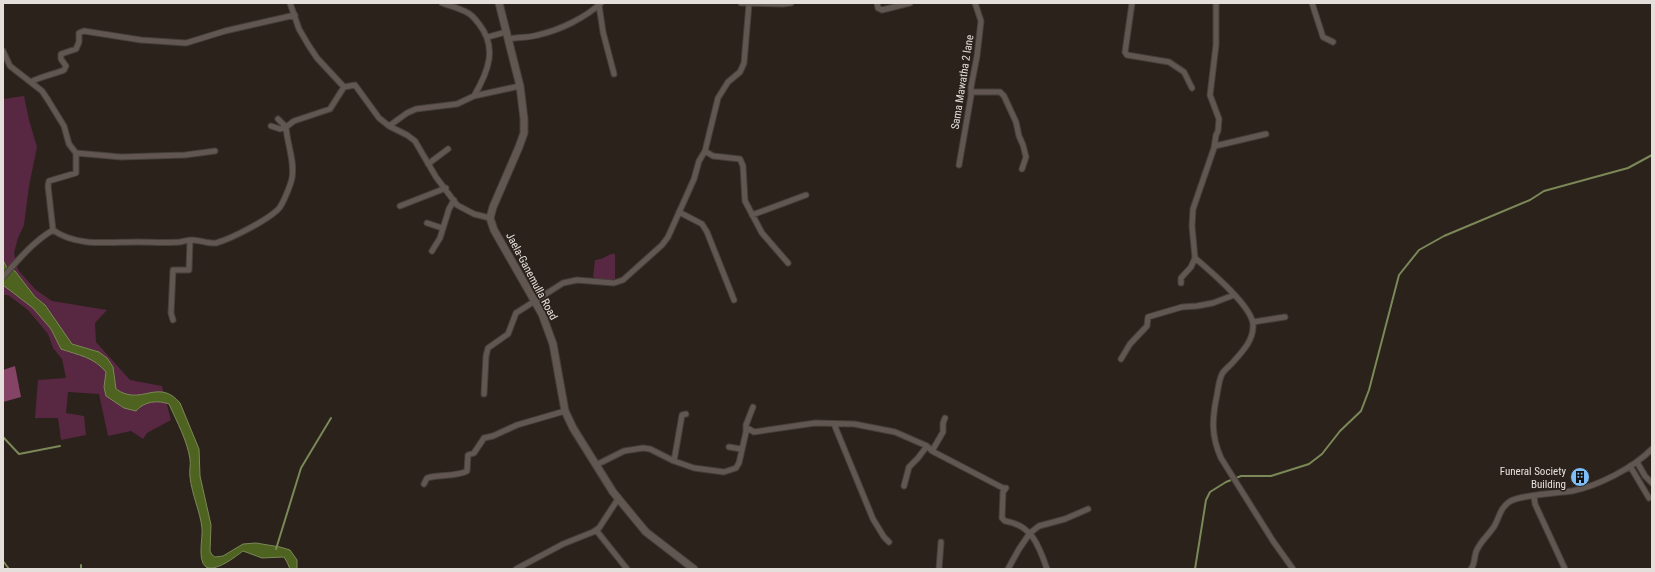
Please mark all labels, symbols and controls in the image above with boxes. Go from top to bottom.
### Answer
street label: Sama Mawatha 2 lane [949,34,976,130]
street label: Jaela-Ganemulla Road [503,230,560,322]
place label: Funeral Society Building [1500,465,1566,491]
building icon: Funeral Society Building [1569,466,1591,488]

